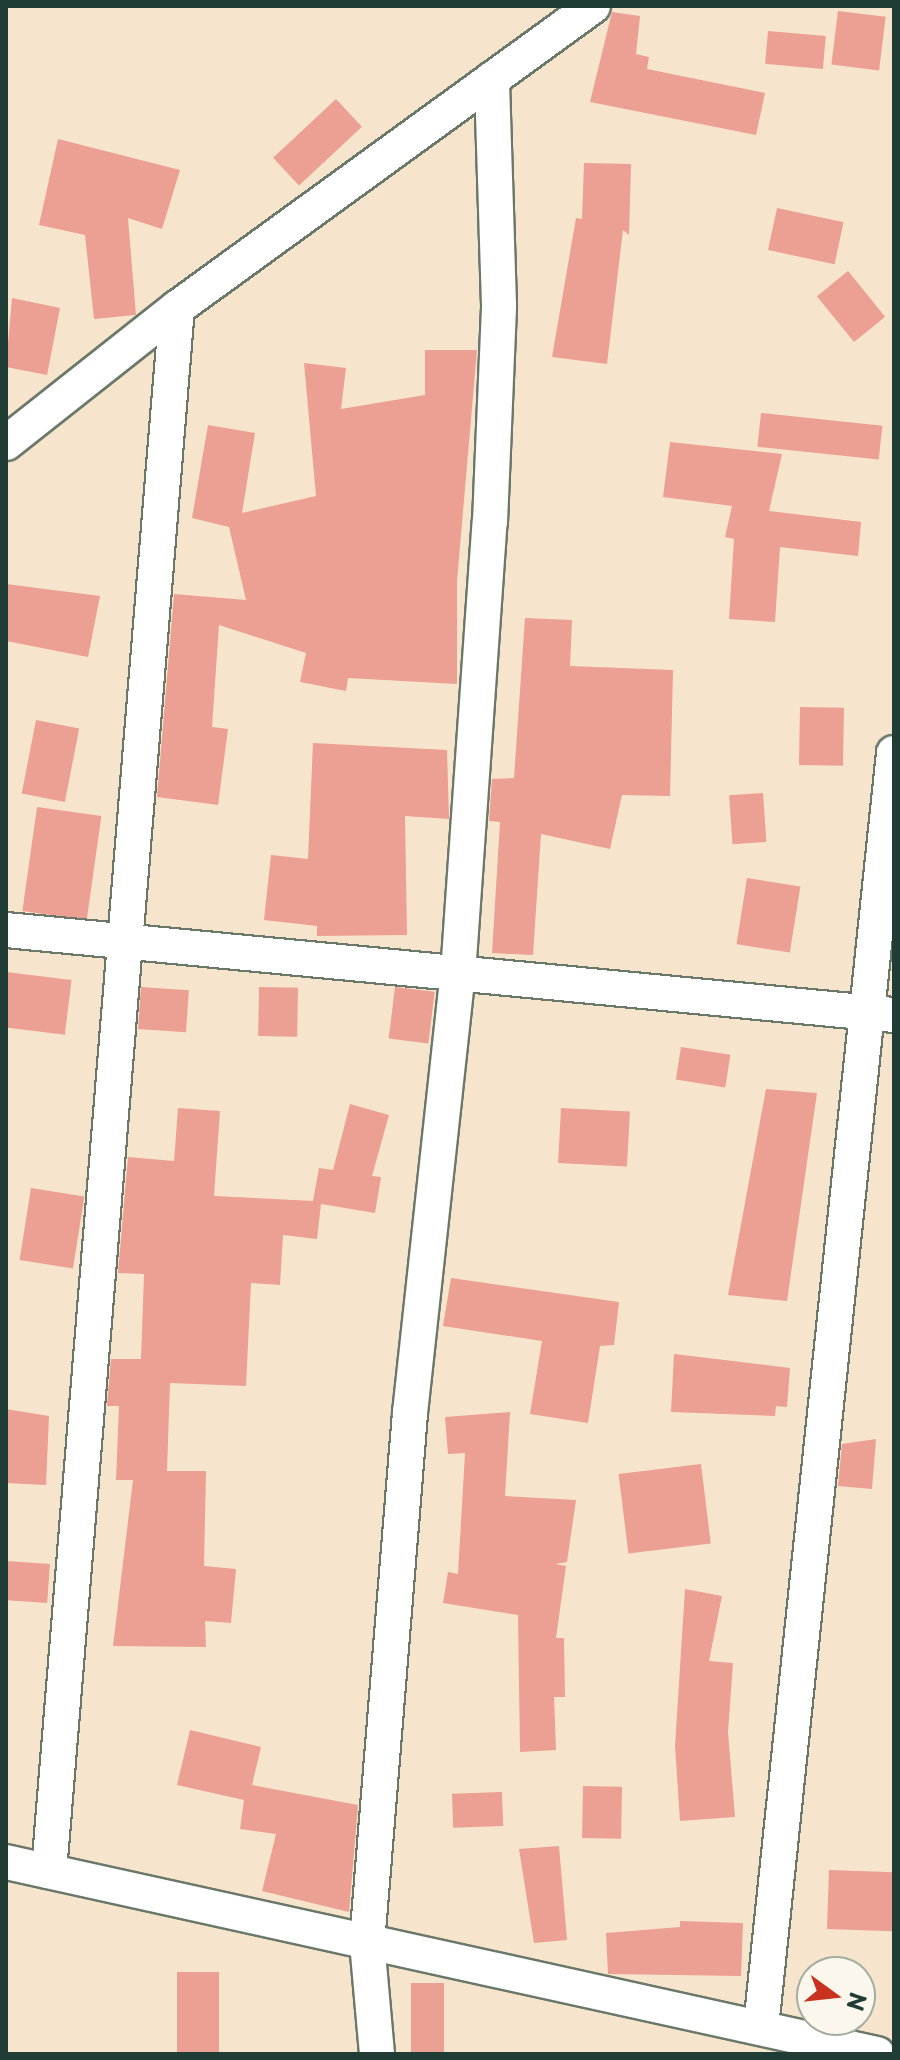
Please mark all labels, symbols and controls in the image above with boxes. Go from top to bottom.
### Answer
north arrow [796,1956,876,2036]
text: N [840,1989,876,2015]

